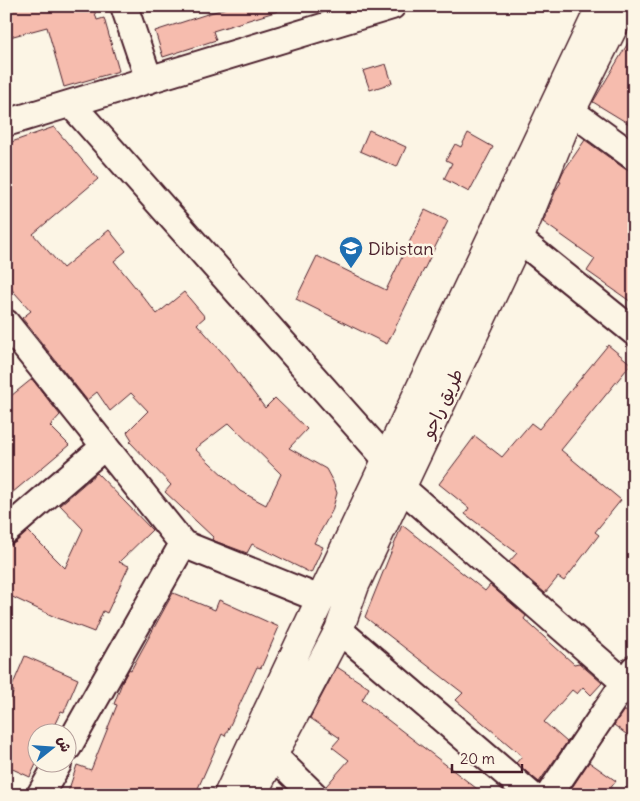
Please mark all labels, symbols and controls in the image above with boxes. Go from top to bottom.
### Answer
school or university icon: Dibistan [338,235,364,269]
place label: Dibistan [368,237,434,260]
street label: طريق راجو [415,365,468,443]
north arrow [28,724,78,774]
text: ش [54,734,75,754]
scale bar [452,741,522,773]
text: 20 m [460,749,495,768]

